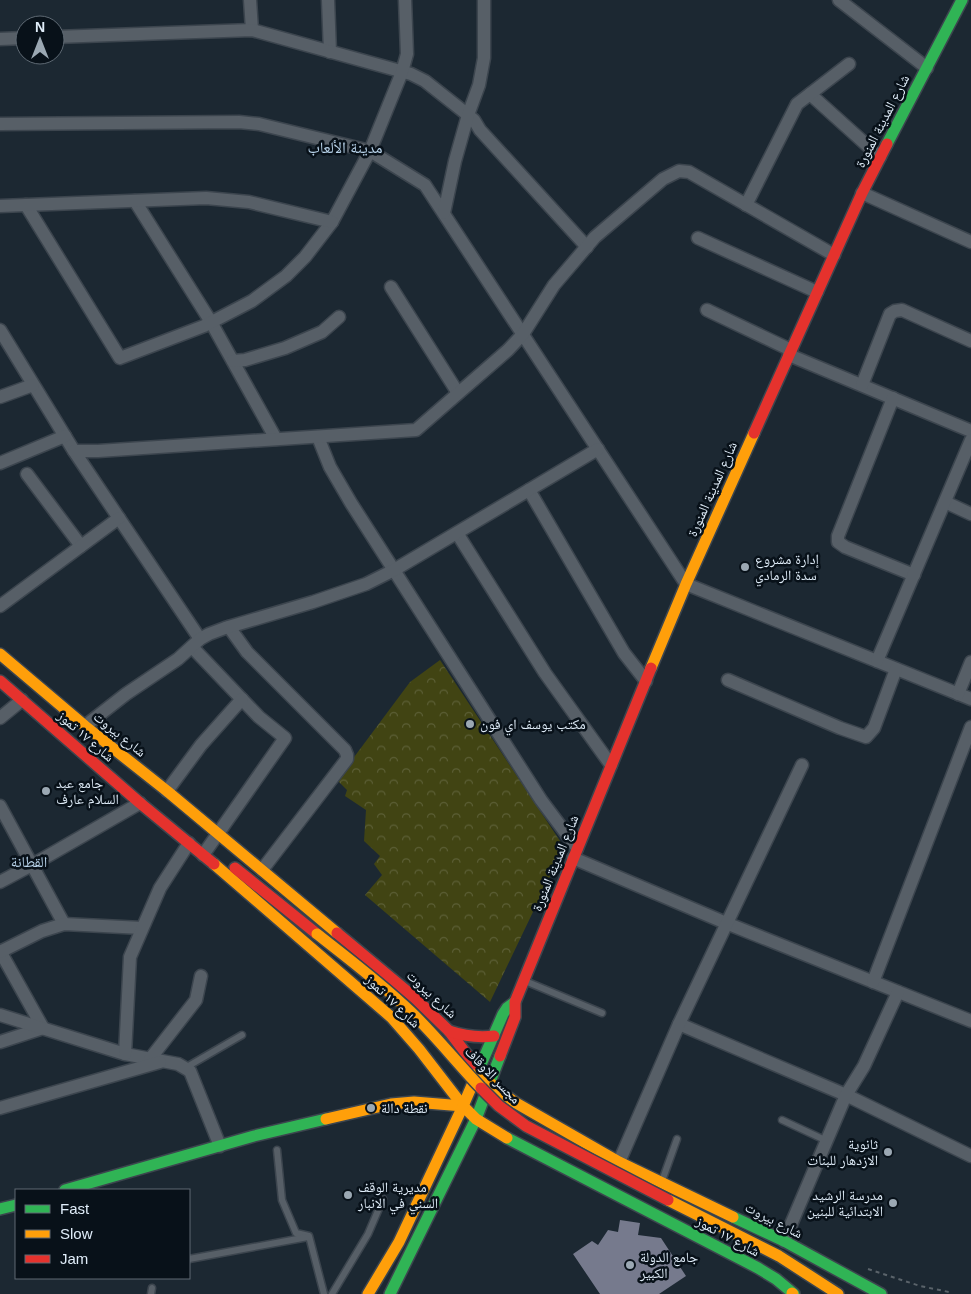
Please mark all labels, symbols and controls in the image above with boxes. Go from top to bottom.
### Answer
north arrow [15,15,65,65]
text: N [35,19,45,35]
street label: شارع المدينة المنورة [852,72,914,171]
district label: مدينة الألعاب [307,139,383,156]
street label: شارع المدينة المنورة [684,439,742,540]
place label: إدارة مشروع سدة الرمادي [755,551,819,587]
marker: إدارة مشروع سدة الرمادي [739,561,751,573]
street label: شارع ١٧ تموز [52,706,117,766]
street label: شارع بيروت [89,708,149,761]
place label: مكتب يوسف اي فون [480,716,586,736]
marker: مكتب يوسف اي فون [464,718,476,730]
place label: جامع عبد السلام عارف [56,775,119,809]
marker: جامع عبد السلام عارف [40,785,52,797]
street label: شارع المدينة المنورة [528,813,583,914]
district label: القطانة [11,853,47,870]
street label: شارع بيروت [402,967,460,1023]
street label: شارع ١٧ تموز [360,970,424,1032]
street label: مجسر الاوقاف [461,1043,524,1107]
place label: نقطة دالة [381,1100,428,1116]
marker: نقطة دالة [365,1102,377,1114]
place label: ثانوية الازدهار للبنات [807,1136,878,1169]
marker: ثانوية الازدهار للبنات [882,1146,894,1158]
place label: مديرية الوقف السني في الانبار [357,1179,438,1215]
place label: مدرسة الرشيد الابتدائية للبنين [807,1187,883,1220]
legend [15,1189,190,1279]
marker: مديرية الوقف السني في الانبار [342,1189,354,1201]
marker: مدرسة الرشيد الابتدائية للبنين [887,1197,899,1209]
street label: شارع بيروت [742,1199,805,1243]
text: Fast [60,1200,90,1217]
street label: شارع ١٧ تموز [692,1212,762,1261]
text: Slow [60,1225,93,1242]
place label: جامع الدولة الكبير [639,1249,698,1282]
text: Jam [60,1250,88,1267]
marker: جامع الدولة الكبير [624,1259,636,1271]

